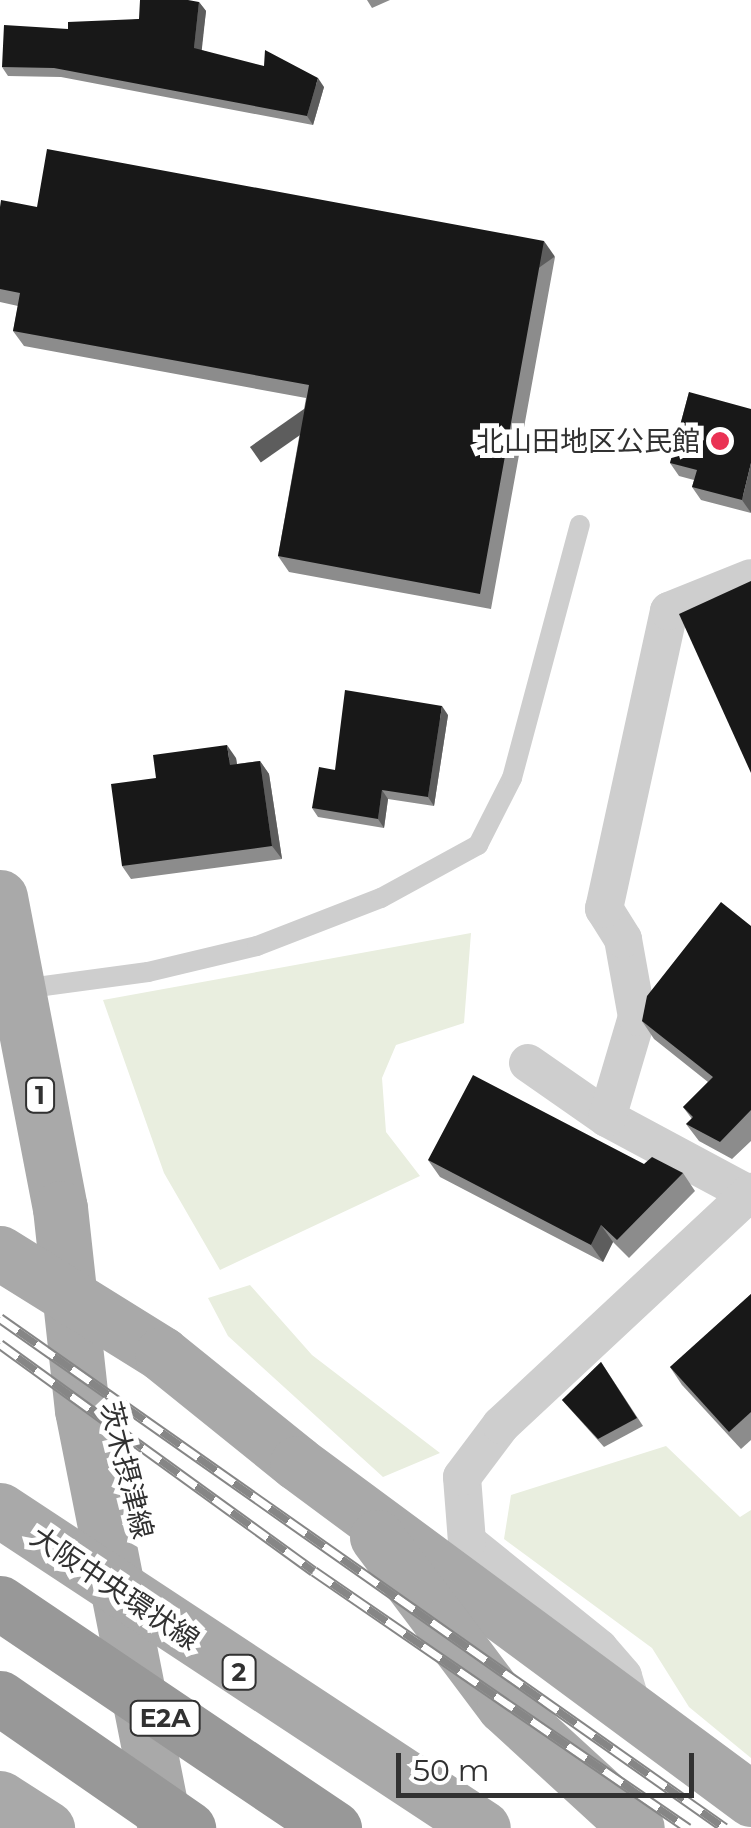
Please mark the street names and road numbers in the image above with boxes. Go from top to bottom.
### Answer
road number: 1 [25,1075,55,1115]
street label: 茨木摂津線 [94,1398,160,1542]
street label: 大阪中央環状線 [24,1519,206,1657]
road number: 2 [222,1652,256,1692]
road number: E2A [128,1698,202,1738]

